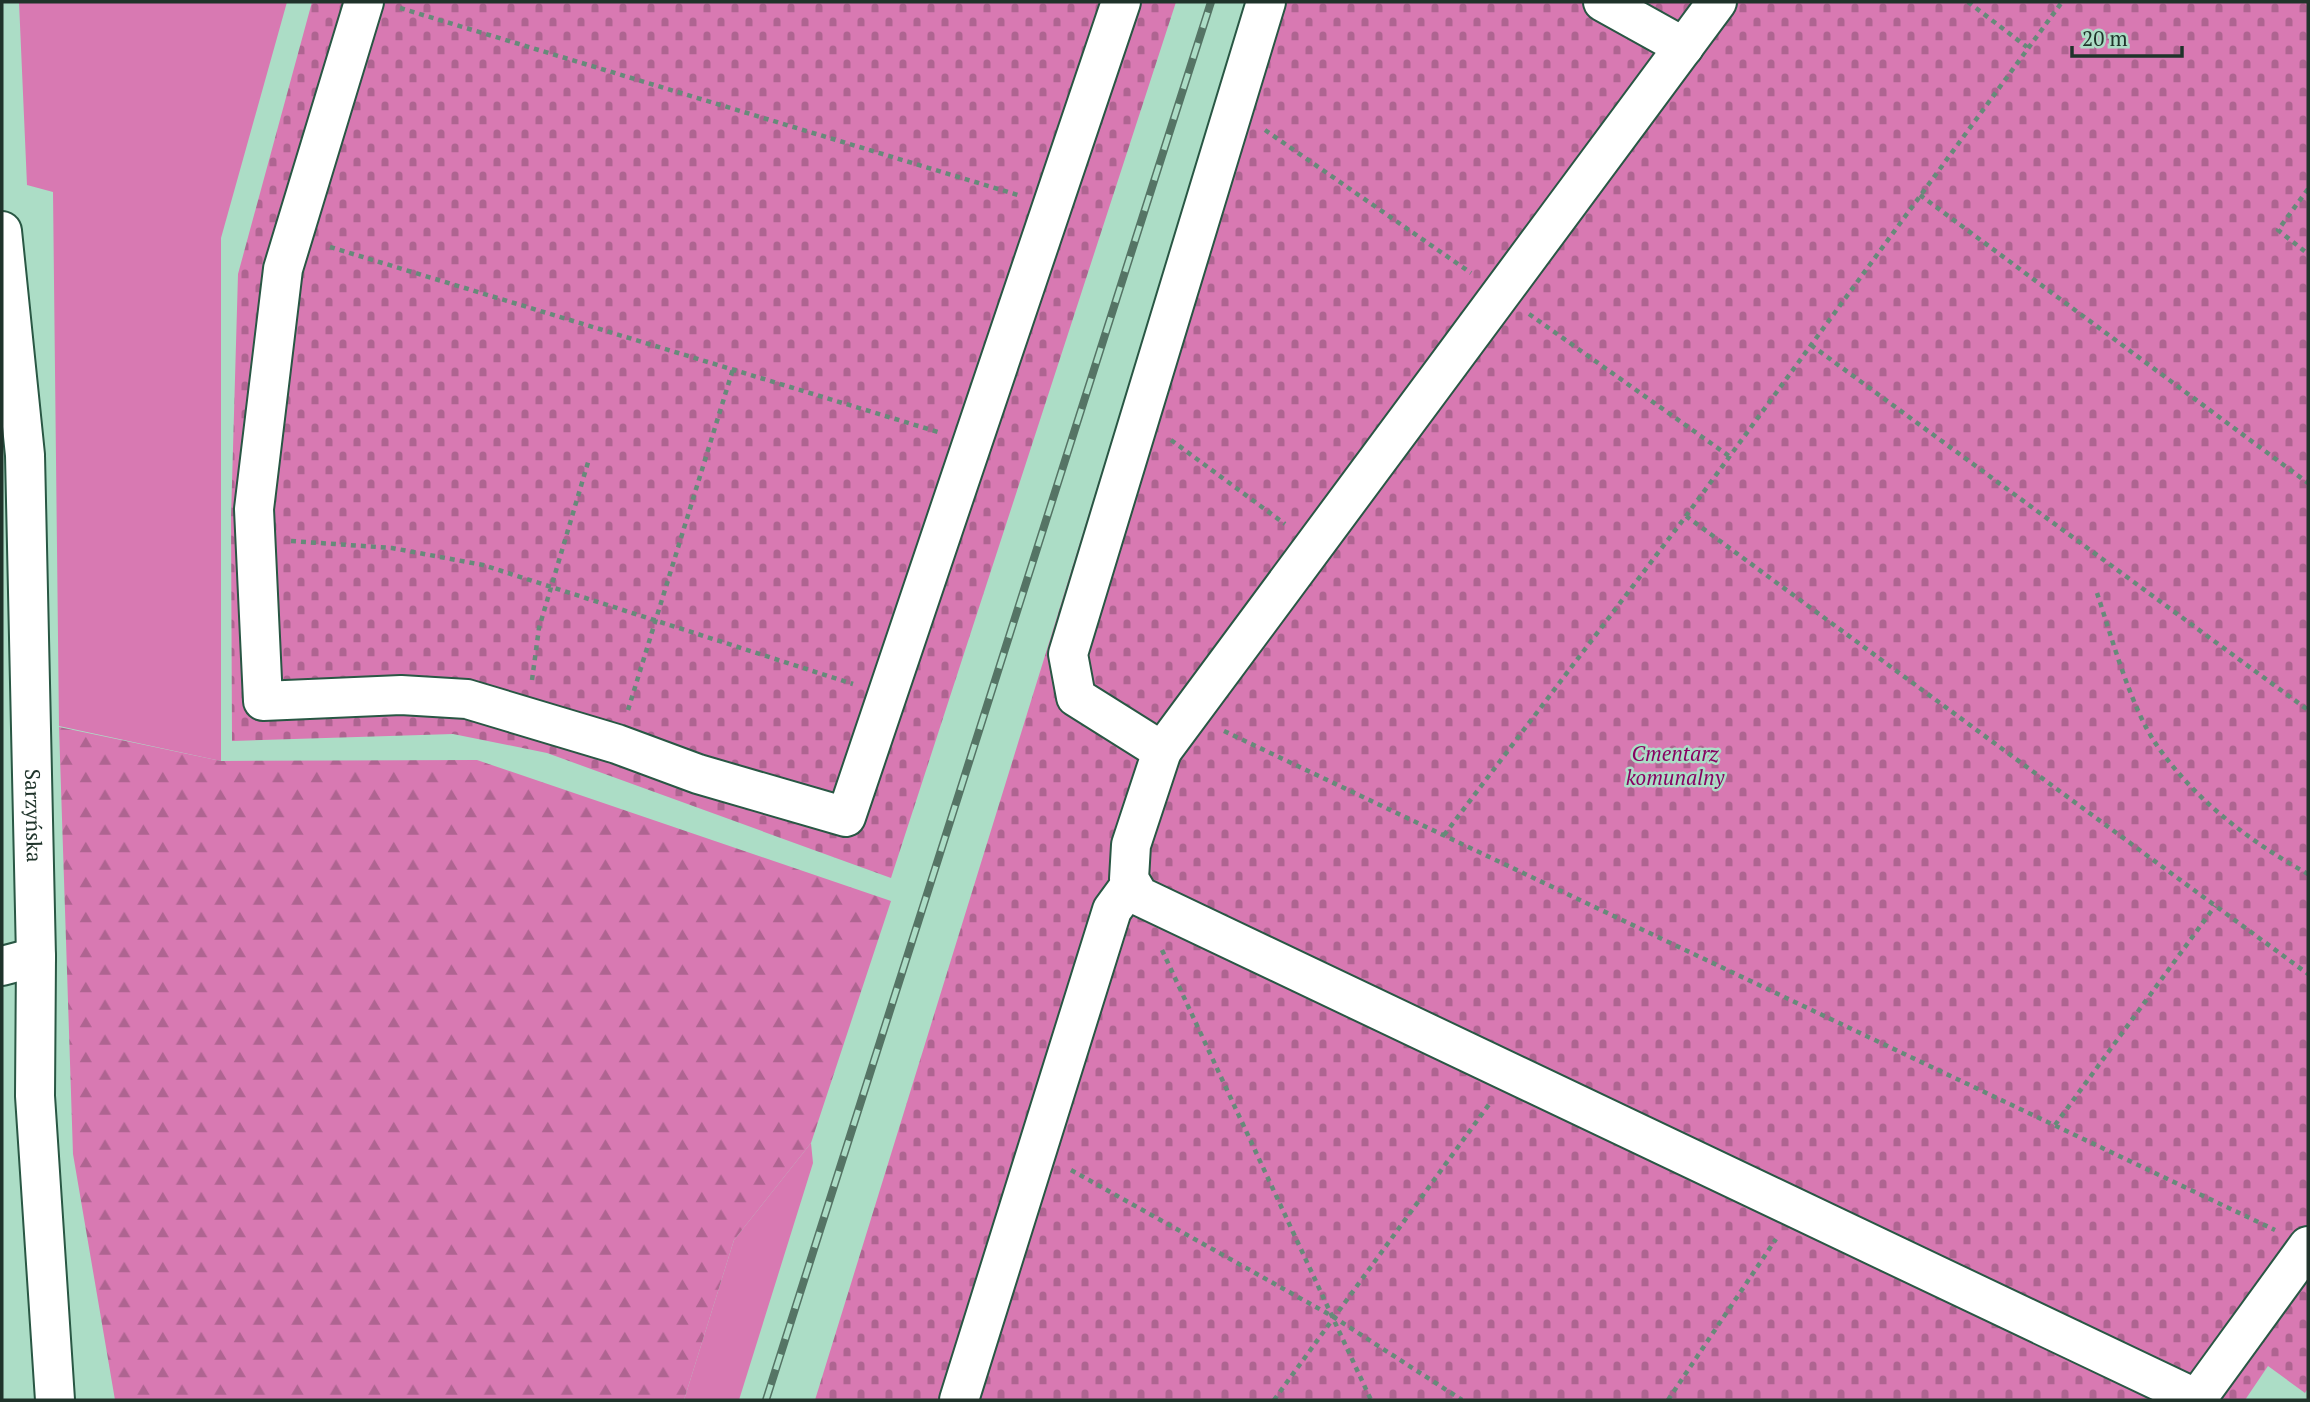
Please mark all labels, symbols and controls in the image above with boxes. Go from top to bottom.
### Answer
scale bar [2072,14,2182,58]
text: 20 m [2082,24,2128,52]
park label: Cmentarz komunalny [1626,739,1725,791]
street label: Sarzyńska [19,769,49,863]

